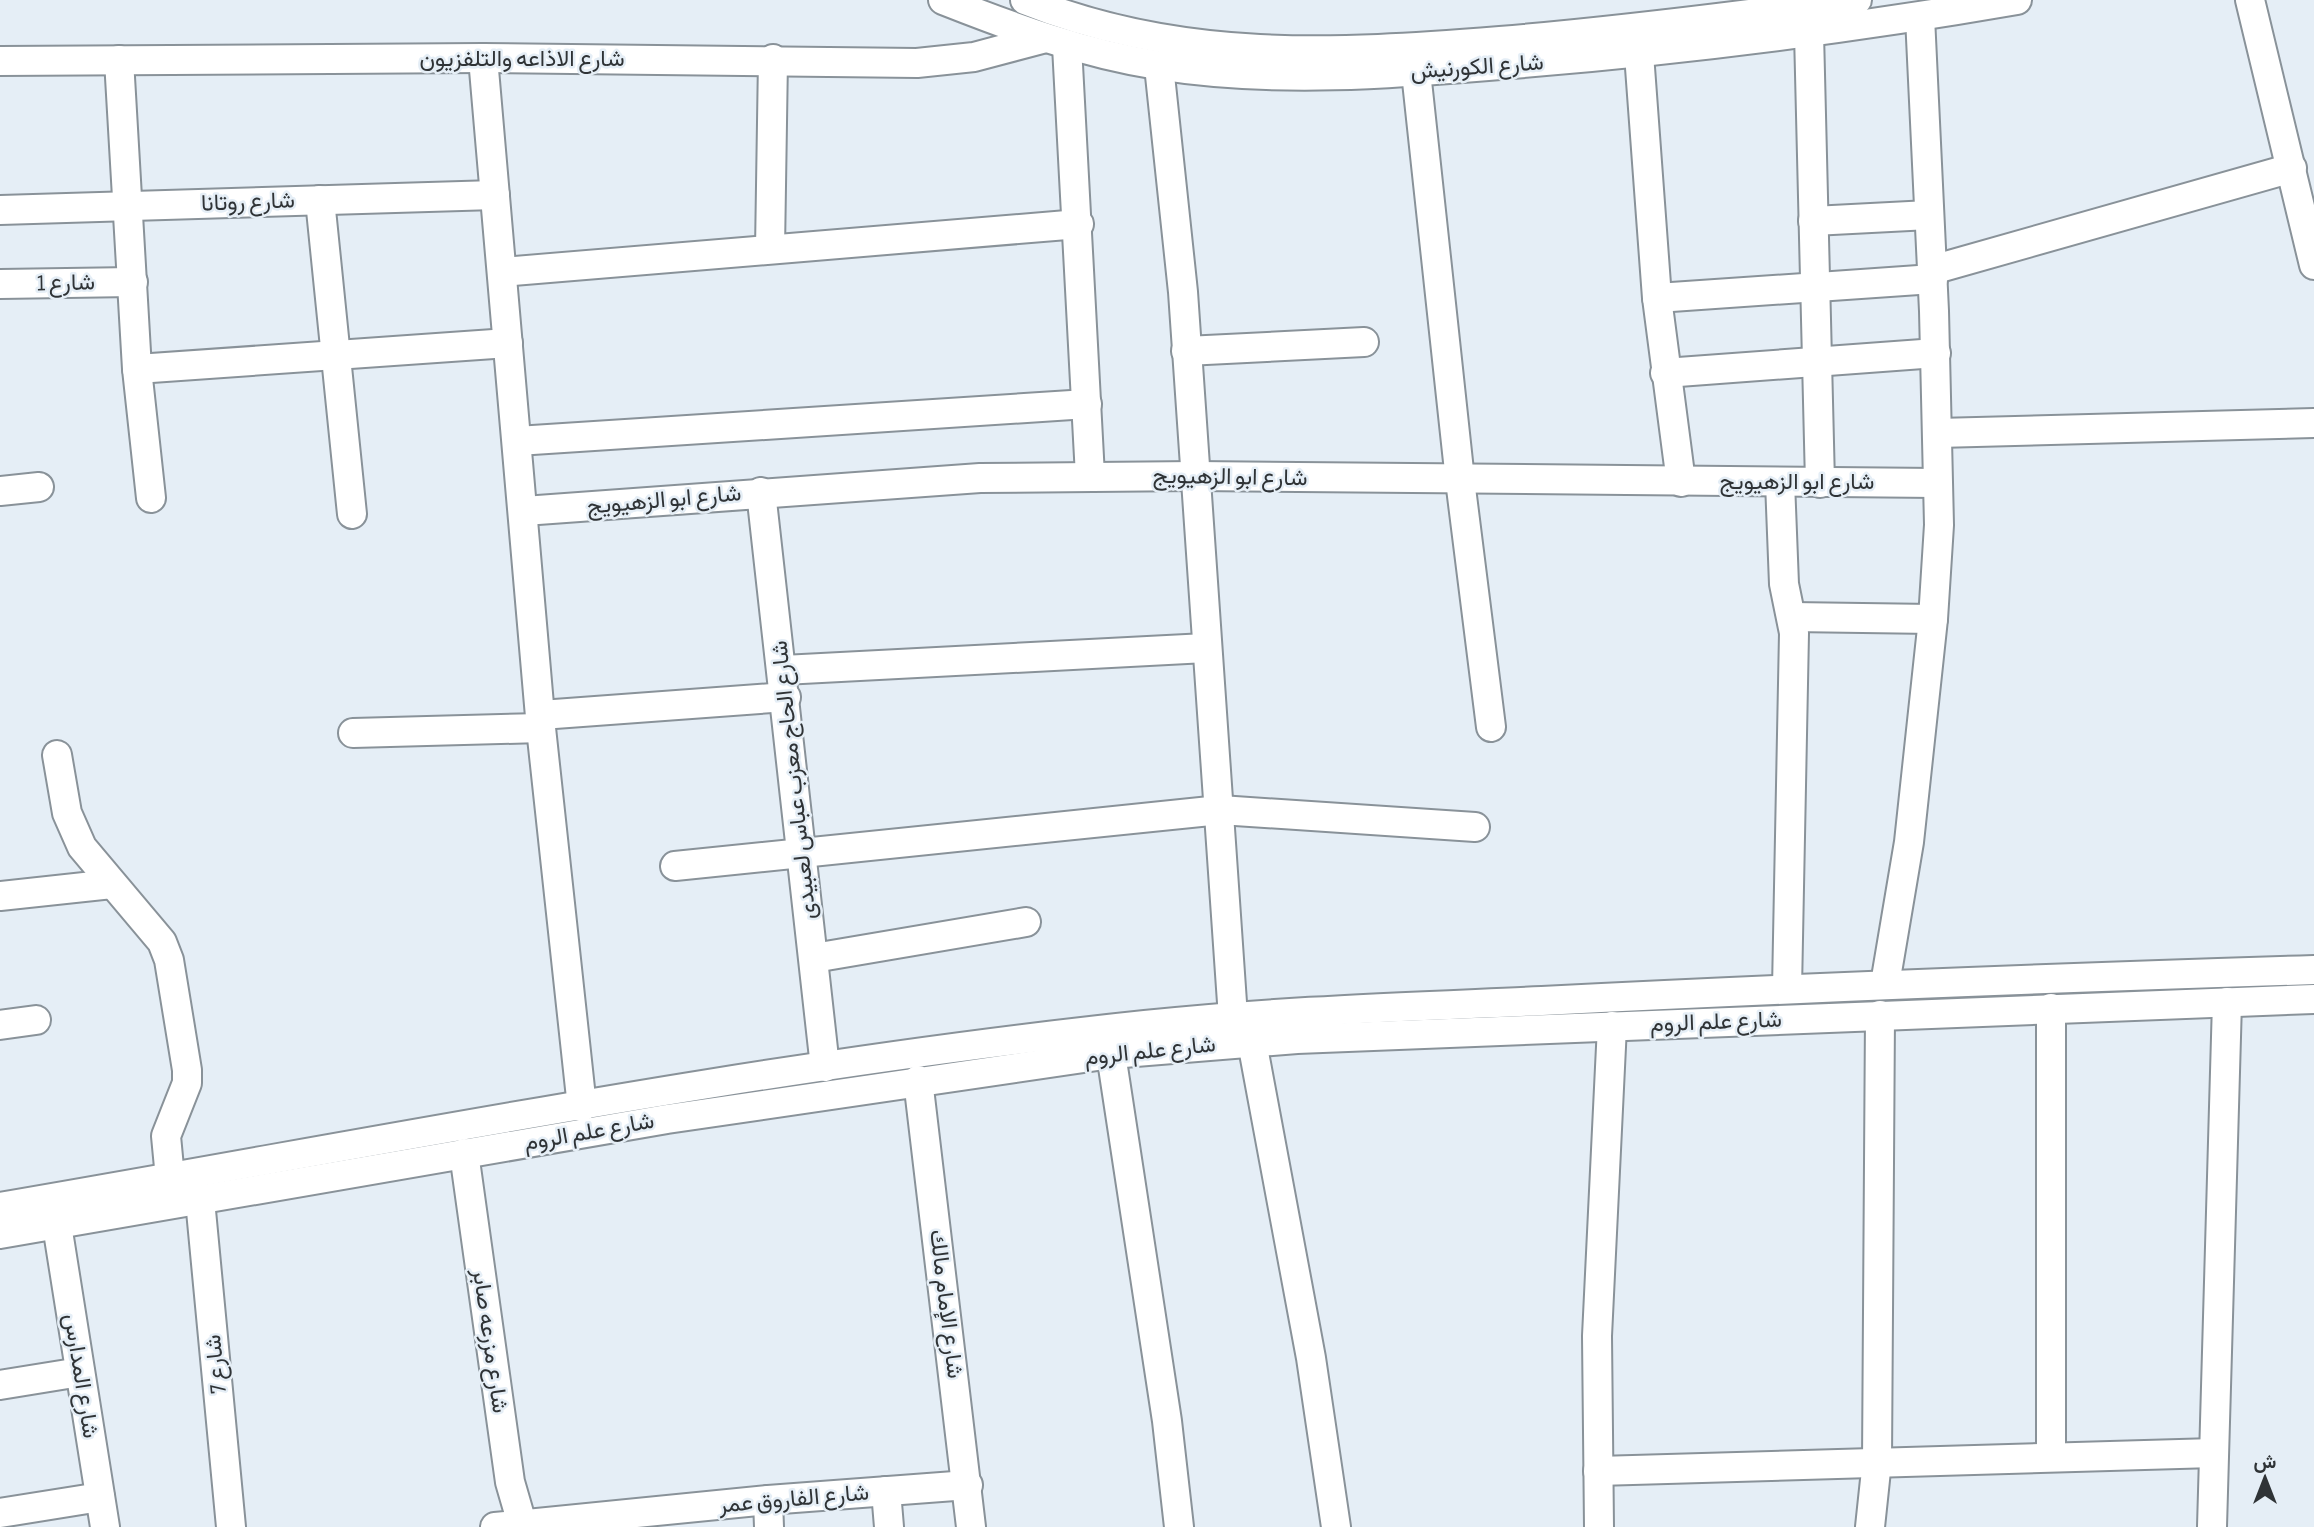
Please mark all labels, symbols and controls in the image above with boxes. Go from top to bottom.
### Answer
street label: شارع الاذاعه والتلفزيون [419,45,625,74]
street label: شارع الكورنيش [1409,48,1545,87]
street label: شارع روتانا [201,186,295,219]
street label: شارع 1 [37,268,95,299]
street label: شارع ابو الزهيويج [1152,462,1308,493]
street label: شارع ابو الزهيويج [1720,468,1875,497]
street label: شارع ابو الزهيويج [586,479,743,522]
street label: شارع الحاج معزب عباس لعبيدى [765,639,824,921]
street label: شارع علم الروم [1650,1006,1782,1039]
street label: شارع علم الروم [1083,1030,1217,1073]
street label: شارع علم الروم [522,1107,657,1158]
street label: شارع الإمام مالك [922,1228,969,1380]
street label: شارع مزرعه صابر [465,1266,514,1415]
street label: شارع المدارس [56,1312,105,1441]
street label: شارع 7 [199,1333,234,1395]
north arrow [2230,1443,2300,1513]
text: ش [2254,1451,2277,1474]
street label: شارع الفاروق عمر [717,1478,870,1521]

